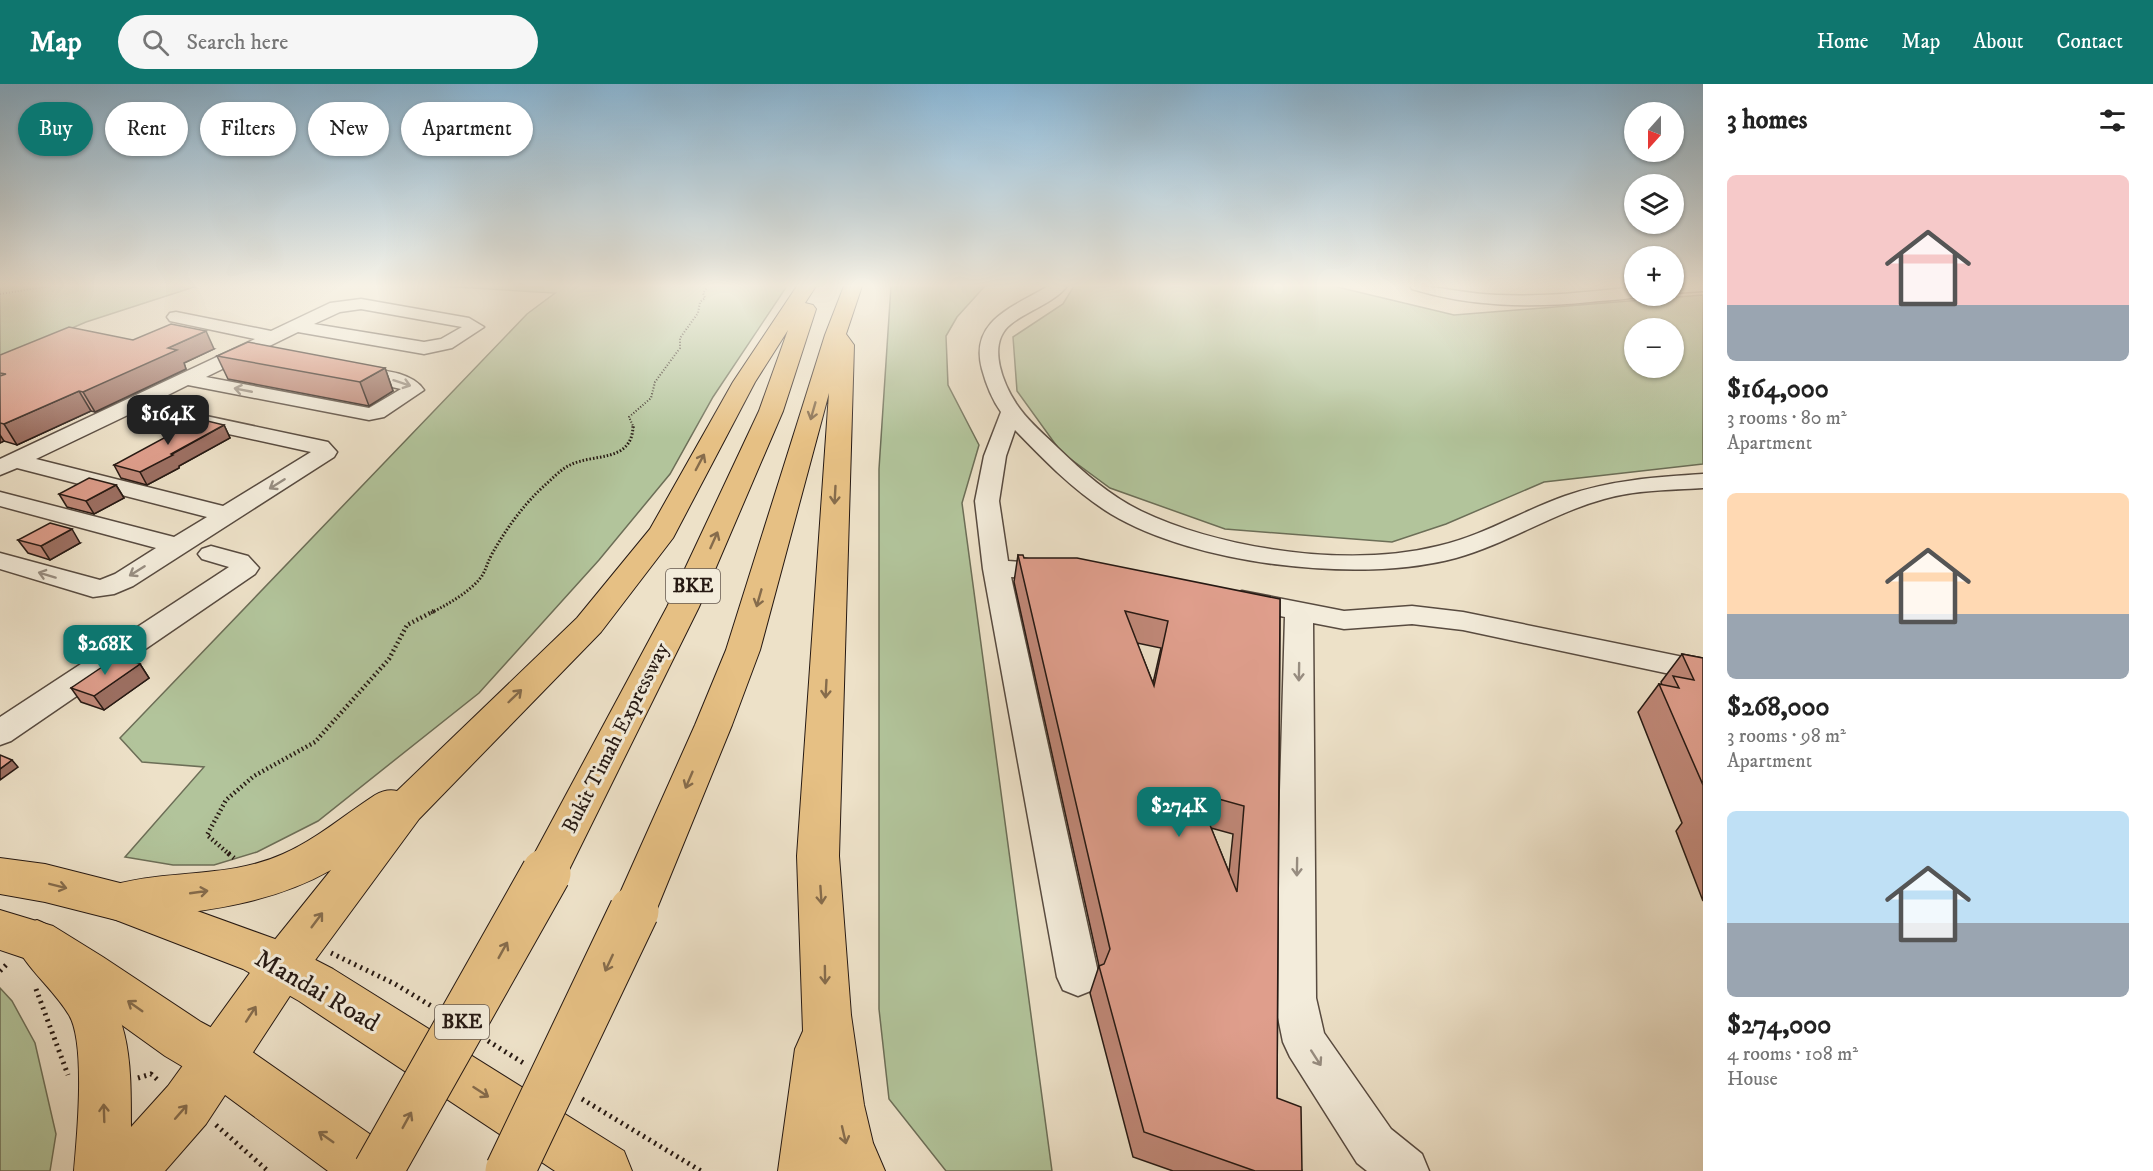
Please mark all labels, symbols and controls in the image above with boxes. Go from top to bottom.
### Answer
search box [118,15,538,69]
text: Map [30,25,82,60]
icon: search [139,26,172,59]
text: Search here [187,29,288,56]
text: Home [1817,29,1869,55]
text: Map [1902,29,1940,55]
text: About [1973,29,2024,55]
text: Contact [2057,29,2123,55]
chip: Buy [18,102,93,156]
chip: Rent [105,102,188,156]
chip: Filters [200,102,296,156]
chip: New [308,102,389,156]
chip: Apartment [401,102,533,156]
north arrow [1624,102,1684,162]
map controls [1624,102,1684,378]
text: 3 homes [1727,104,1807,137]
icon: filters [2096,104,2129,137]
button: layers [1624,174,1684,234]
icon: home [1874,214,1982,322]
button: + [1624,246,1684,306]
button: − [1624,318,1684,378]
text: $164,000 [1727,373,1829,406]
one-way arrow [393,379,411,390]
one-way arrow [234,384,253,395]
pin: $164K [126,395,210,446]
one-way arrow [807,401,818,420]
text: $164K [141,402,195,427]
text: 3 rooms · 80 m² [1727,406,1847,431]
text: Apartment [1727,431,1812,456]
one-way arrow [694,454,706,471]
one-way arrow [269,479,286,491]
one-way arrow [830,484,841,504]
one-way arrow [708,531,720,549]
icon: home [1874,532,1982,640]
one-way arrow [129,565,146,578]
one-way arrow [38,569,57,580]
road number: BKE [666,569,720,603]
one-way arrow [753,588,764,607]
pin: $268K [63,625,147,676]
text: $268K [77,632,133,657]
street label: Bukit Timah Expressway [557,638,676,838]
one-way arrow [1293,661,1305,681]
one-way arrow [821,679,832,699]
one-way arrow [508,689,523,704]
text: $268,000 [1727,691,1829,724]
text: 3 rooms · 98 m² [1727,724,1846,749]
text: Apartment [1727,749,1812,774]
one-way arrow [682,771,693,789]
pin: $274K [1137,787,1221,838]
text: $274K [1151,794,1207,819]
icon: home [1874,850,1982,958]
one-way arrow [1291,856,1303,876]
one-way arrow [48,881,67,893]
one-way arrow [816,885,827,905]
one-way arrow [189,886,209,897]
one-way arrow [311,913,324,929]
street label: Mandai Road [249,942,385,1040]
one-way arrow [497,942,509,959]
one-way arrow [602,954,614,972]
one-way arrow [819,964,830,984]
one-way arrow [127,1000,143,1012]
road number: BKE [435,1005,489,1039]
one-way arrow [245,1006,257,1022]
text: $274,000 [1727,1009,1831,1042]
text: 4 rooms · 108 m² [1727,1042,1858,1067]
one-way arrow [1310,1049,1322,1065]
text: House [1727,1067,1778,1092]
one-way arrow [472,1086,489,1098]
one-way arrow [98,1103,109,1123]
one-way arrow [174,1105,188,1120]
one-way arrow [401,1112,413,1129]
one-way arrow [839,1125,851,1144]
one-way arrow [319,1131,335,1143]

